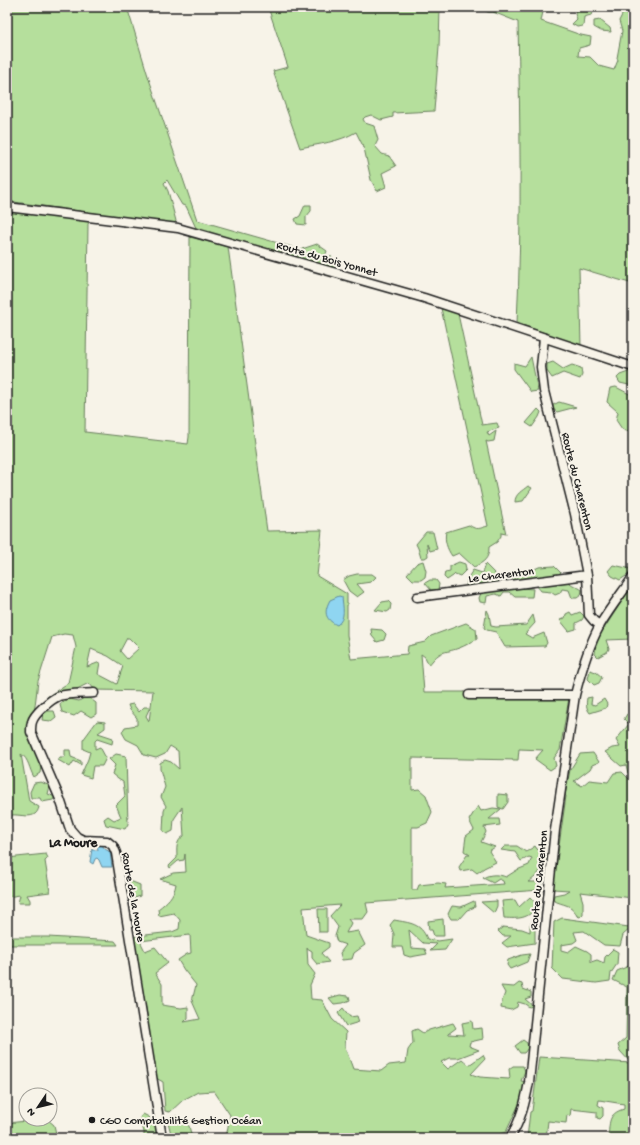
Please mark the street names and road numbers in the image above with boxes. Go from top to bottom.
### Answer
street label: Route du Bois Yonnet [274,239,379,281]
street label: Route du Charenton [557,431,595,532]
street label: Le Charenton [468,565,535,587]
street label: Route du Charenton [528,829,552,931]
street label: Route de la Moure [117,851,147,944]

